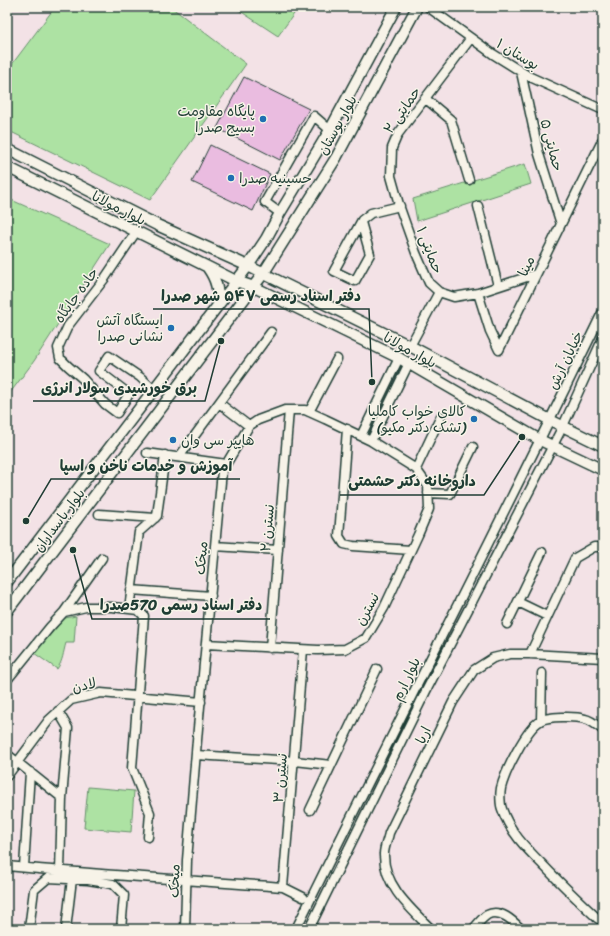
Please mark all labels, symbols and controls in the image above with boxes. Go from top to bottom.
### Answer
street label: بوستان ۱ [491,32,544,77]
street label: حمایتی ۲ [377,81,428,139]
street label: بلوار بوستان [311,91,364,160]
place label: پایگاه مقاومت بسیج صدرا [177,99,255,140]
marker: پایگاه مقاومت بسیج صدرا [258,114,268,124]
street label: حمایتی ۵ [533,116,571,174]
place label: حسینیه صدرا [239,166,312,191]
marker: حسینیه صدرا [226,173,236,183]
street label: بلوار مولانا [87,184,150,233]
street label: حمایتی ۱ [409,223,450,277]
street label: مینا [511,252,542,281]
street label: جاده جایگاه [47,262,105,329]
callout: دفتر اسناد رسمی ۵۴۷ شهر صدرا [153,282,369,309]
text: دفتر اسناد رسمی ۵۴۷ شهر صدرا [161,283,361,309]
place label: ایستگاه آتش نشانی صدرا [96,308,163,349]
marker: ایستگاه آتش نشانی صدرا [166,323,176,333]
street label: بلوار مولانا [378,325,441,375]
street label: خیابان آرش [540,327,590,394]
callout: برق خورشیدی سولار انرژی [33,374,205,401]
text: برق خورشیدی سولار انرژی [41,375,197,401]
place label: کالای خواب کاملیا (تشک دکتر مکیو) [368,399,467,440]
marker: کالای خواب کاملیا (تشک دکتر مکیو) [469,414,479,424]
place label: هایپر سی وان [181,428,255,453]
marker: هایپر سی وان [168,435,178,445]
callout: آموزش و خدمات ناخن و اسپا [51,452,240,479]
text: آموزش و خدمات ناخن و اسپا [60,453,234,479]
callout: داروخانه دکتر حشمتی [340,468,484,495]
text: داروخانه دکتر حشمتی [348,468,476,494]
street label: بلوار پاسداران [27,483,92,558]
street label: نسترن ۲ [253,503,282,553]
street label: میخک [188,540,215,576]
street label: نسترن [348,588,387,631]
callout: دفتر اسناد رسمی 570صدرا [92,592,270,619]
text: دفتر اسناد رسمی 570صدرا [100,592,262,618]
street label: بلوار ارم [385,653,428,705]
street label: لادن [70,671,99,700]
street label: اریا [408,722,439,749]
street label: نسترن ۳ [266,752,295,804]
street label: میخک [161,864,188,898]

